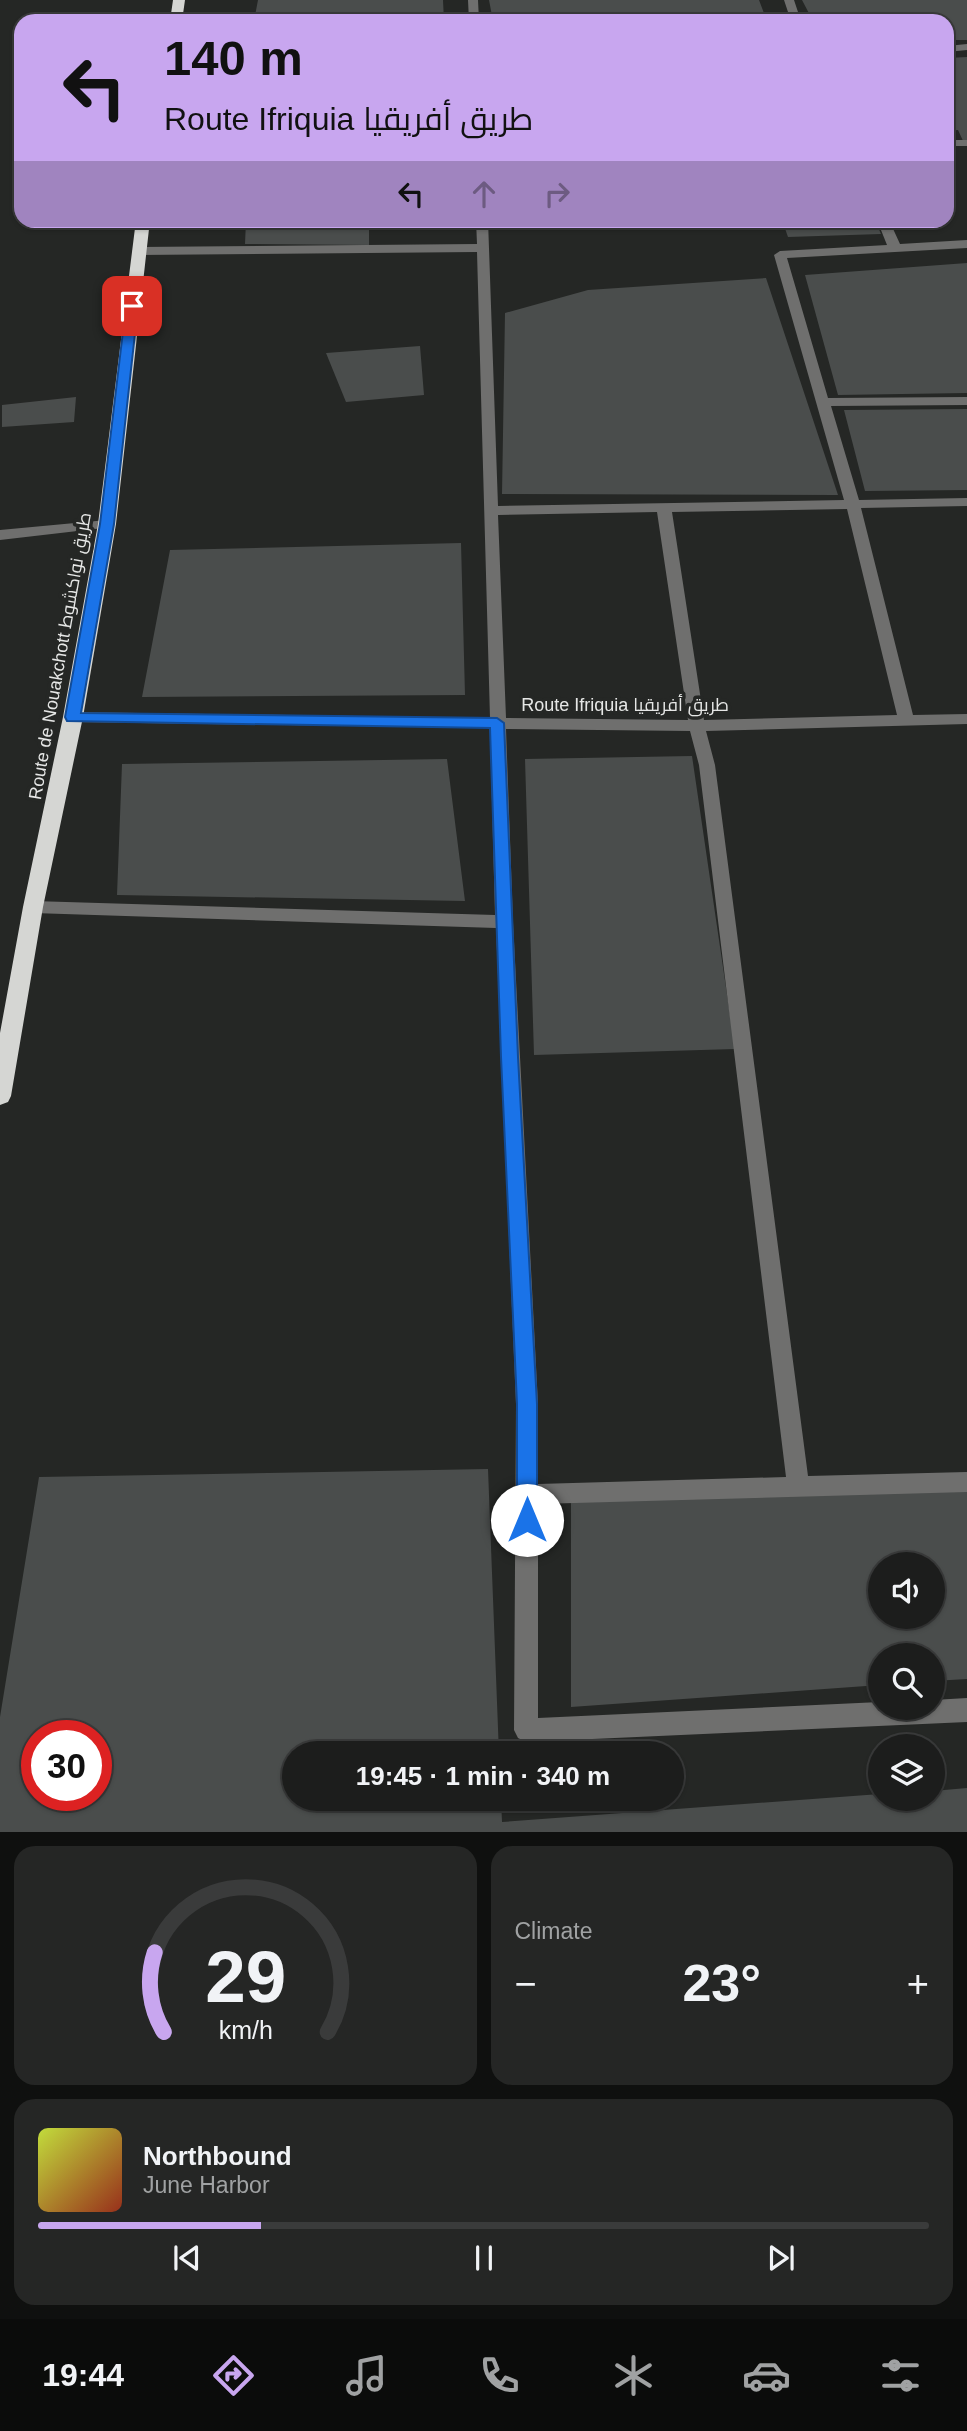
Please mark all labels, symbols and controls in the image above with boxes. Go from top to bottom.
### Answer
text: 140 m [164,31,303,85]
icon: left [49,42,140,133]
text: Route Ifriquia طريق أفريقيا [164,101,533,137]
icon: left [392,175,430,213]
icon: ahead [465,175,503,213]
icon: right [538,175,576,213]
pin [102,276,162,336]
icon: arrive [113,287,151,325]
street label: Route de Nouakchott طريق نواكشوط [25,511,97,801]
street label: Route Ifriquia طريق أفريقيا [521,694,729,717]
position arrow [490,1483,564,1557]
map controls [868,1552,945,1811]
button: sound [868,1552,945,1629]
button: search [868,1643,945,1720]
speed limit sign: 30 [21,1720,112,1811]
button: layers [868,1734,945,1811]
text: 19:45 · 1 min · 340 m [356,1761,610,1791]
text: Climate [515,1918,592,1944]
text: 29 [205,1936,286,2017]
text: 23° [682,1954,761,2012]
text: − [515,1963,537,2005]
text: + [907,1963,929,2005]
text: km/h [218,2015,272,2043]
text: Northbound [143,2141,292,2171]
text: June Harbor [143,2172,270,2198]
icon: previous [168,2239,206,2277]
icon: pause [465,2239,503,2277]
icon: next [762,2239,800,2277]
icon: directions [209,2351,258,2400]
icon: music [342,2351,391,2400]
icon: phone [475,2351,524,2400]
icon: climate [609,2351,658,2400]
icon: car [742,2351,791,2400]
icon: filters [876,2351,925,2400]
text: 19:44 [42,2357,124,2393]

